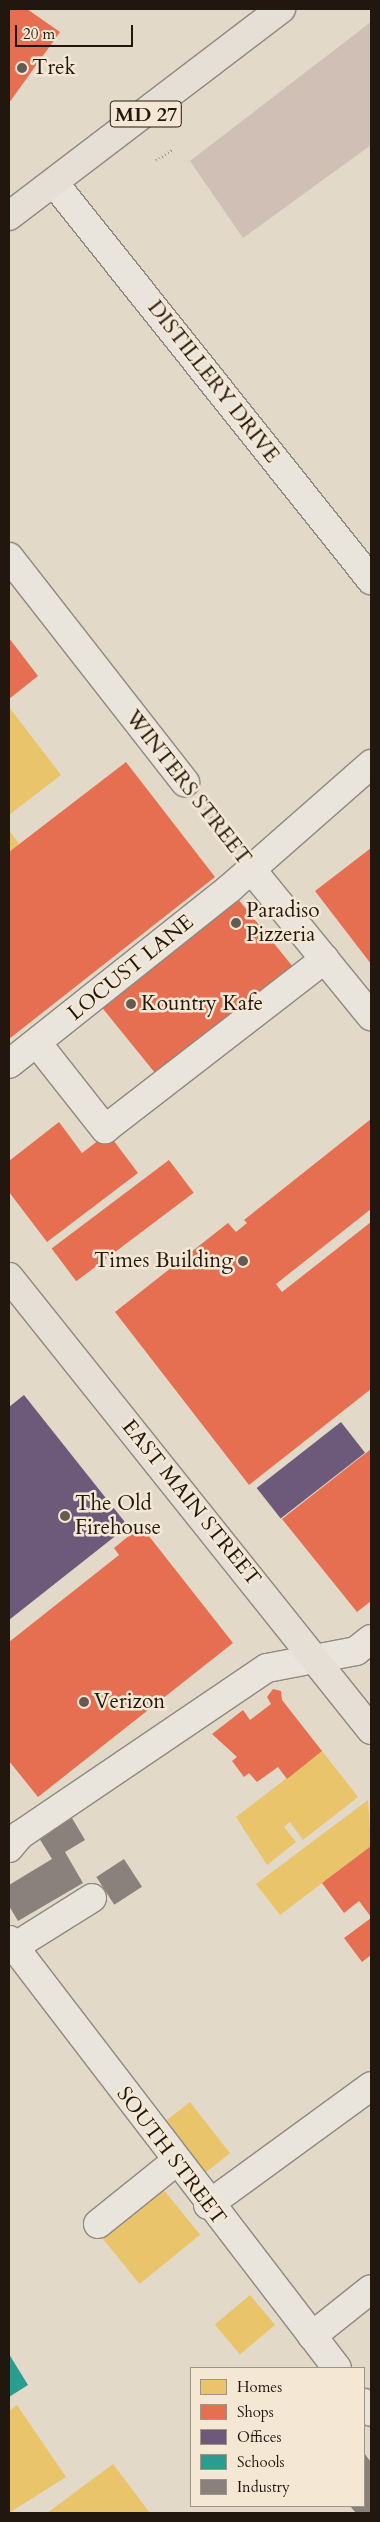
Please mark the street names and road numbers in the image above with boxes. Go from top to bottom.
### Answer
road number: MD 27 [110,96,182,132]
street label: DISTILLERY DRIVE [142,296,284,468]
street label: WINTERS STREET [120,706,256,870]
street label: LOCUST LANE [63,910,199,1026]
street label: EAST MAIN STREET [116,1415,266,1591]
street label: SOUTH STREET [111,2082,231,2230]

